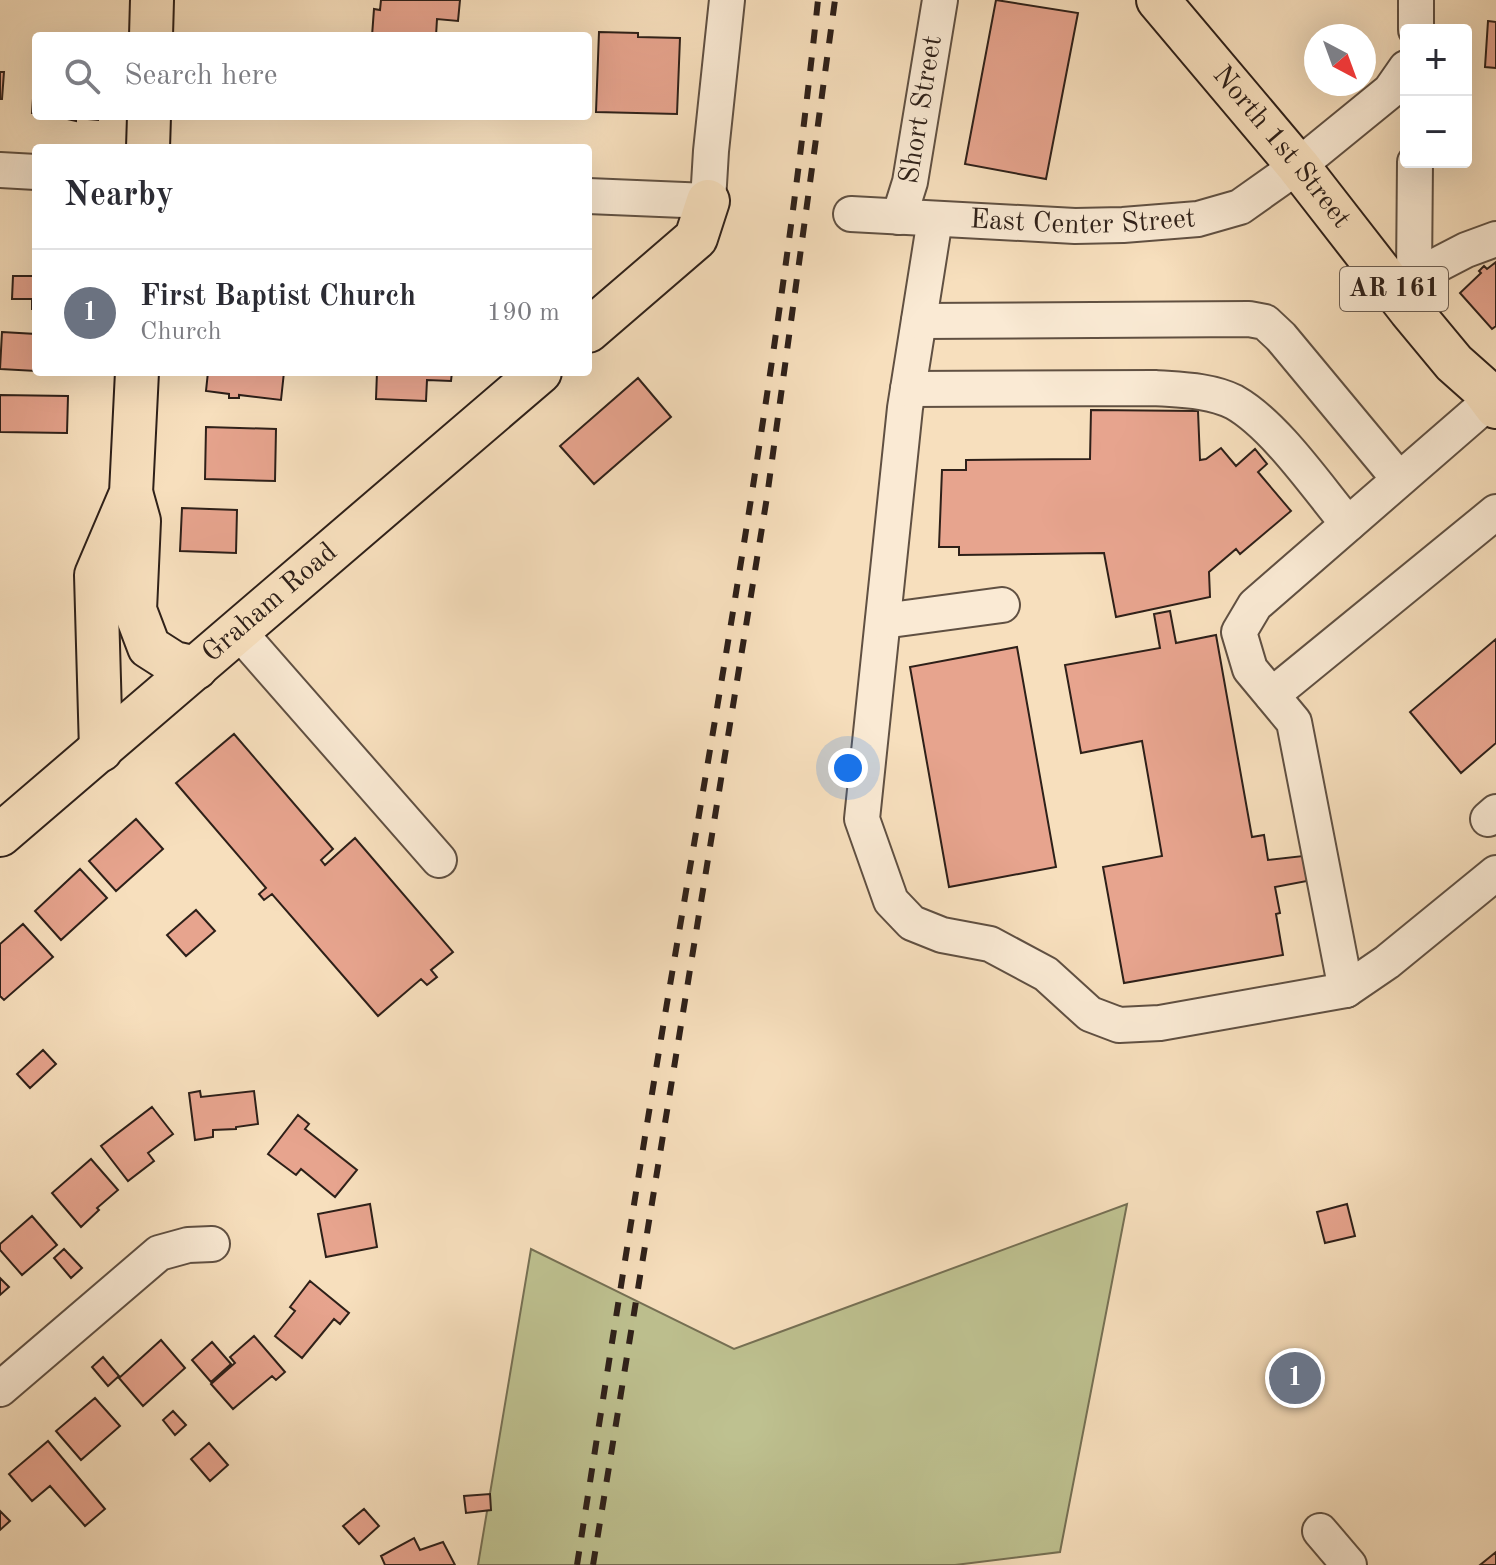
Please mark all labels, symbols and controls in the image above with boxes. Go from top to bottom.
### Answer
north arrow [1304,24,1376,96]
map controls [1400,24,1472,168]
button: + [1400,24,1472,96]
search box [32,32,592,120]
street label: Short Street [896,33,948,186]
icon: search [60,54,104,98]
text: Search here [124,61,278,91]
street label: North 1st Street [1207,61,1355,234]
button: − [1400,96,1472,168]
text: Nearby [64,179,174,213]
street label: East Center Street [969,205,1197,240]
road number: AR 161 [1340,267,1448,311]
text: First Baptist Church [140,282,416,312]
text: 1 [82,300,98,326]
text: 190 m [487,300,560,326]
text: Church [140,319,222,345]
street label: Graham Road [198,538,343,668]
your location [828,748,868,788]
pin: 1 [1269,1348,1321,1408]

